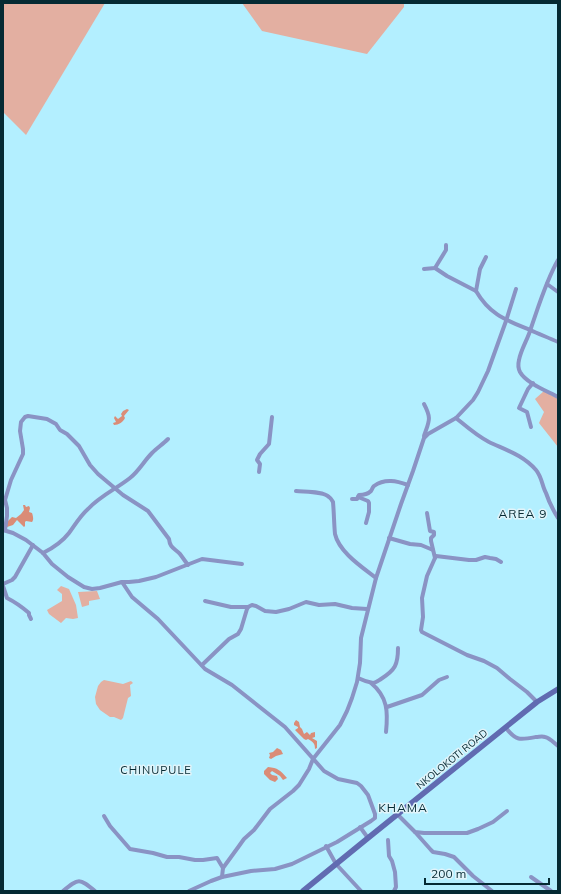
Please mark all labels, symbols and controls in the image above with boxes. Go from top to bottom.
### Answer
district label: AREA 9 [498,506,548,521]
street label: NKOLOKOTI ROAD [414,726,490,792]
district label: CHINUPULE [120,763,192,777]
district label: KHAMA [378,800,428,815]
scale bar [425,860,549,886]
text: 200 m [431,866,466,881]

